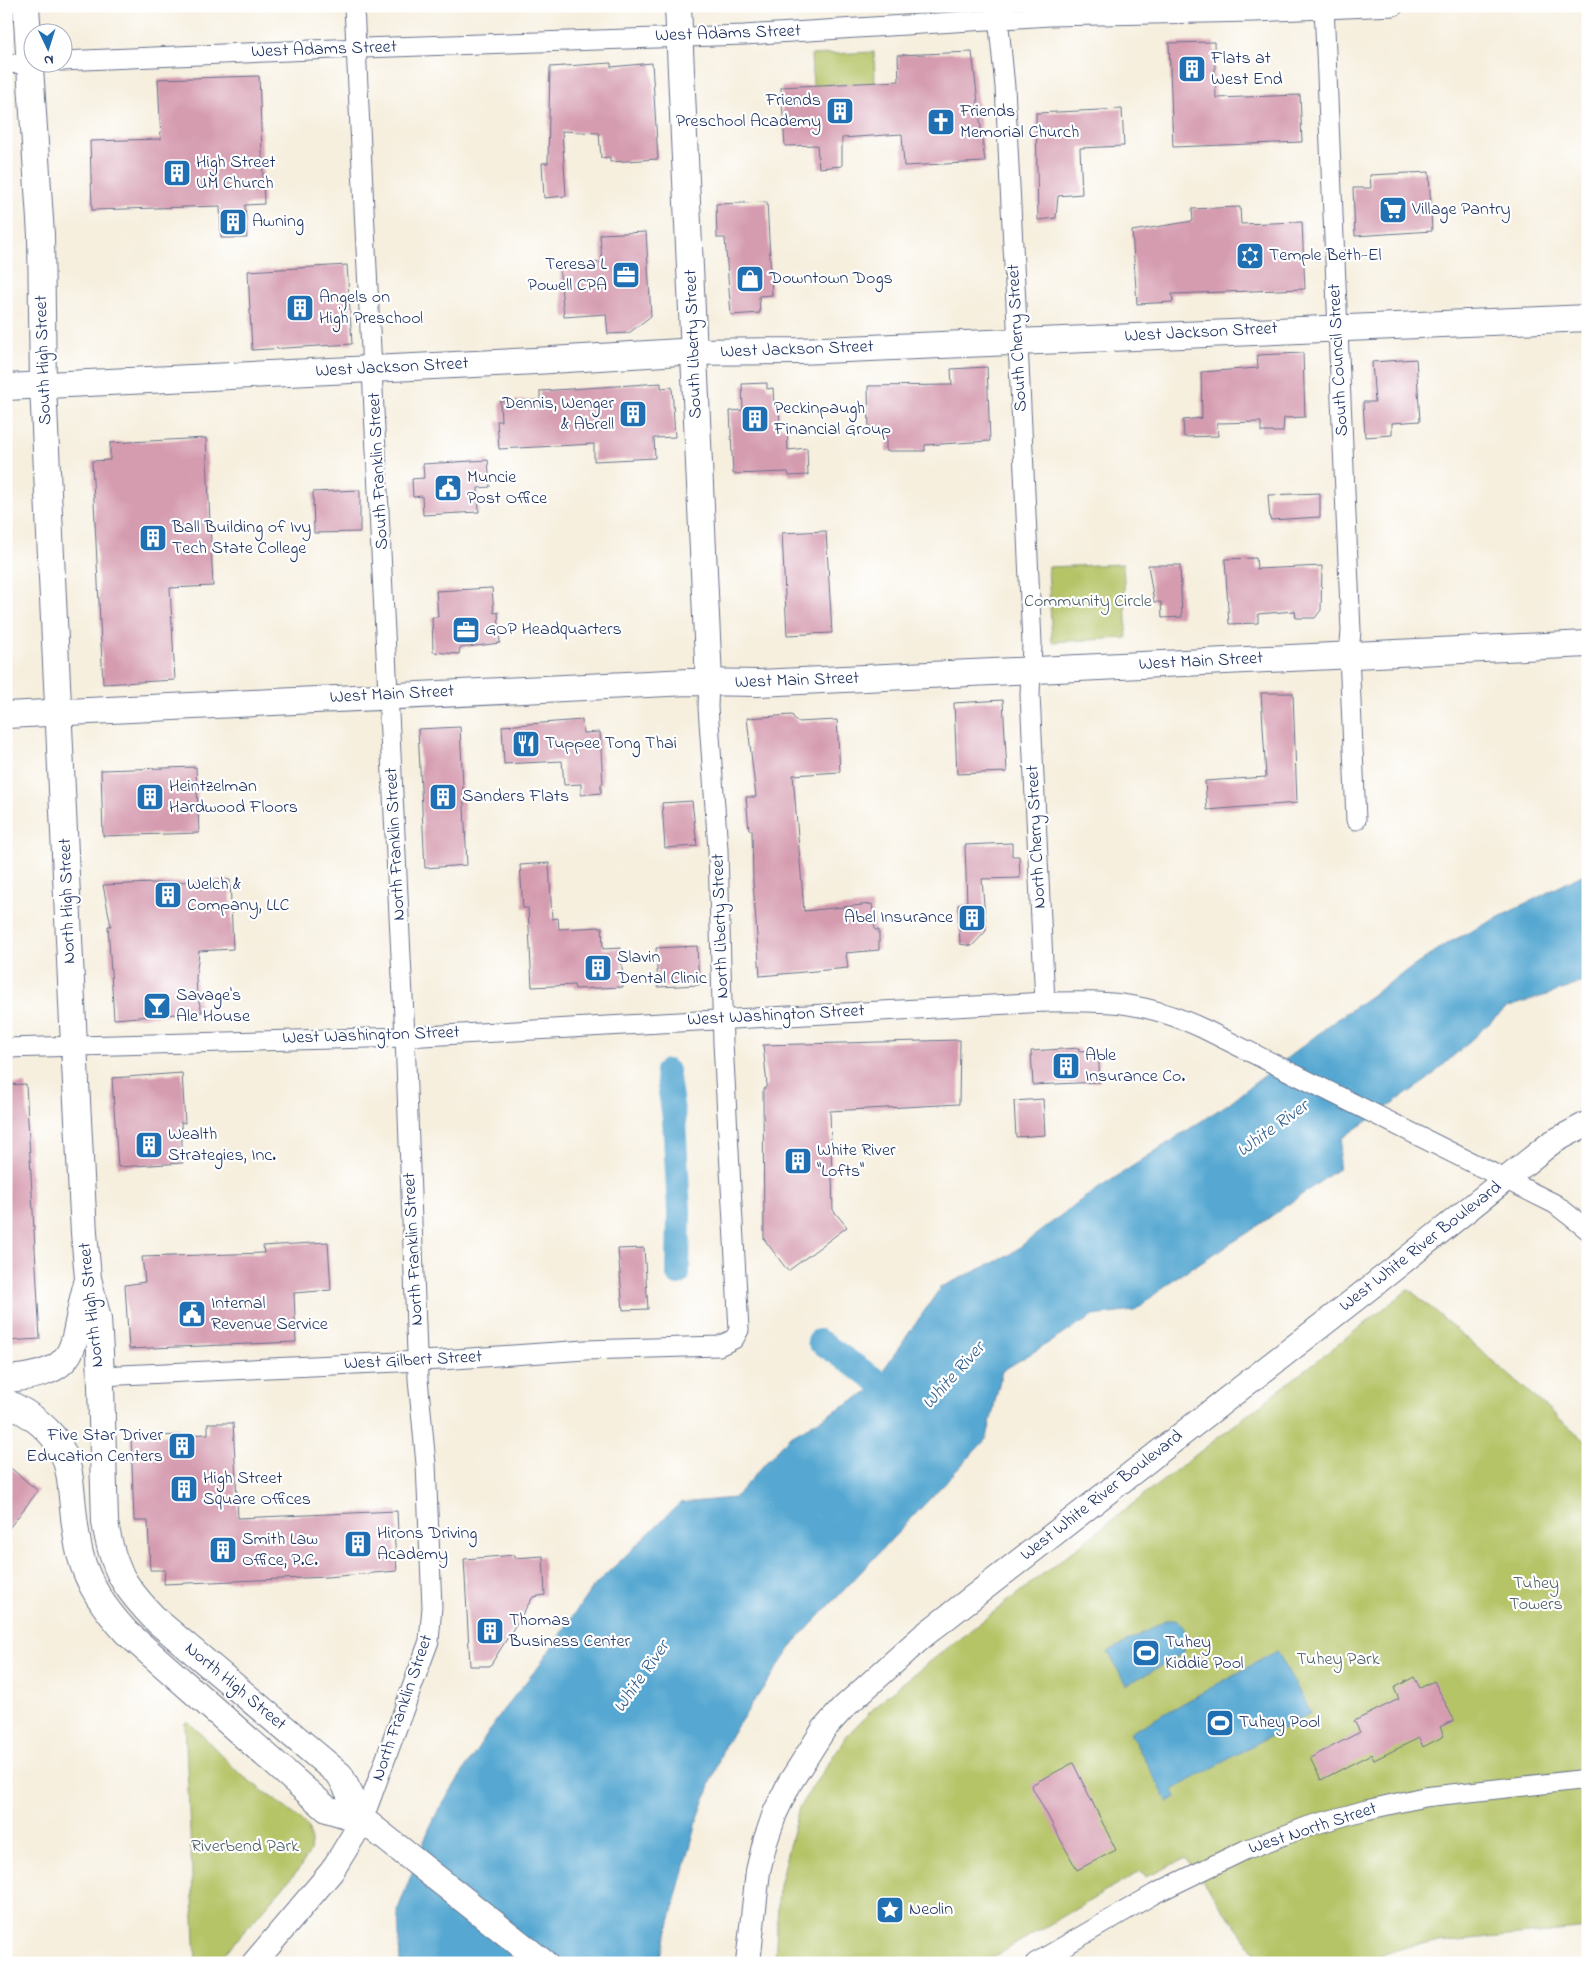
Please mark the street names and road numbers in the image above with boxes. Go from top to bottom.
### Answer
street label: West Adams Street [655,18,801,50]
street label: West Adams Street [251,34,397,66]
street label: South Cherry Street [1001,264,1035,412]
street label: South Liberty Street [678,269,710,419]
street label: South Council Street [1322,283,1356,437]
street label: South High Street [29,295,60,425]
street label: West Jackson Street [1124,316,1278,350]
street label: West Jackson Street [720,334,874,366]
street label: West Jackson Street [315,351,469,385]
street label: South Franklin Street [362,392,396,550]
street label: West Main Street [1138,646,1264,678]
street label: West Main Street [734,666,860,696]
street label: West Main Street [329,679,455,711]
street label: North Cherry Street [1020,765,1054,909]
street label: North Franklin Street [379,767,413,921]
street label: North High Street [53,838,84,964]
street label: North Liberty Street [705,853,737,999]
street label: West Washington Street [687,998,865,1035]
street label: West Washington Street [282,1020,460,1053]
street label: North Franklin Street [397,1172,431,1326]
street label: West White River Boulevard [1334,1175,1508,1319]
street label: North High Street [73,1241,112,1369]
street label: West Gilbert Street [343,1344,483,1378]
street label: West White River Boulevard [1015,1424,1189,1568]
street label: North Franklin Street [366,1631,440,1785]
street label: North High Street [178,1637,291,1738]
street label: West North Street [1246,1796,1380,1862]

